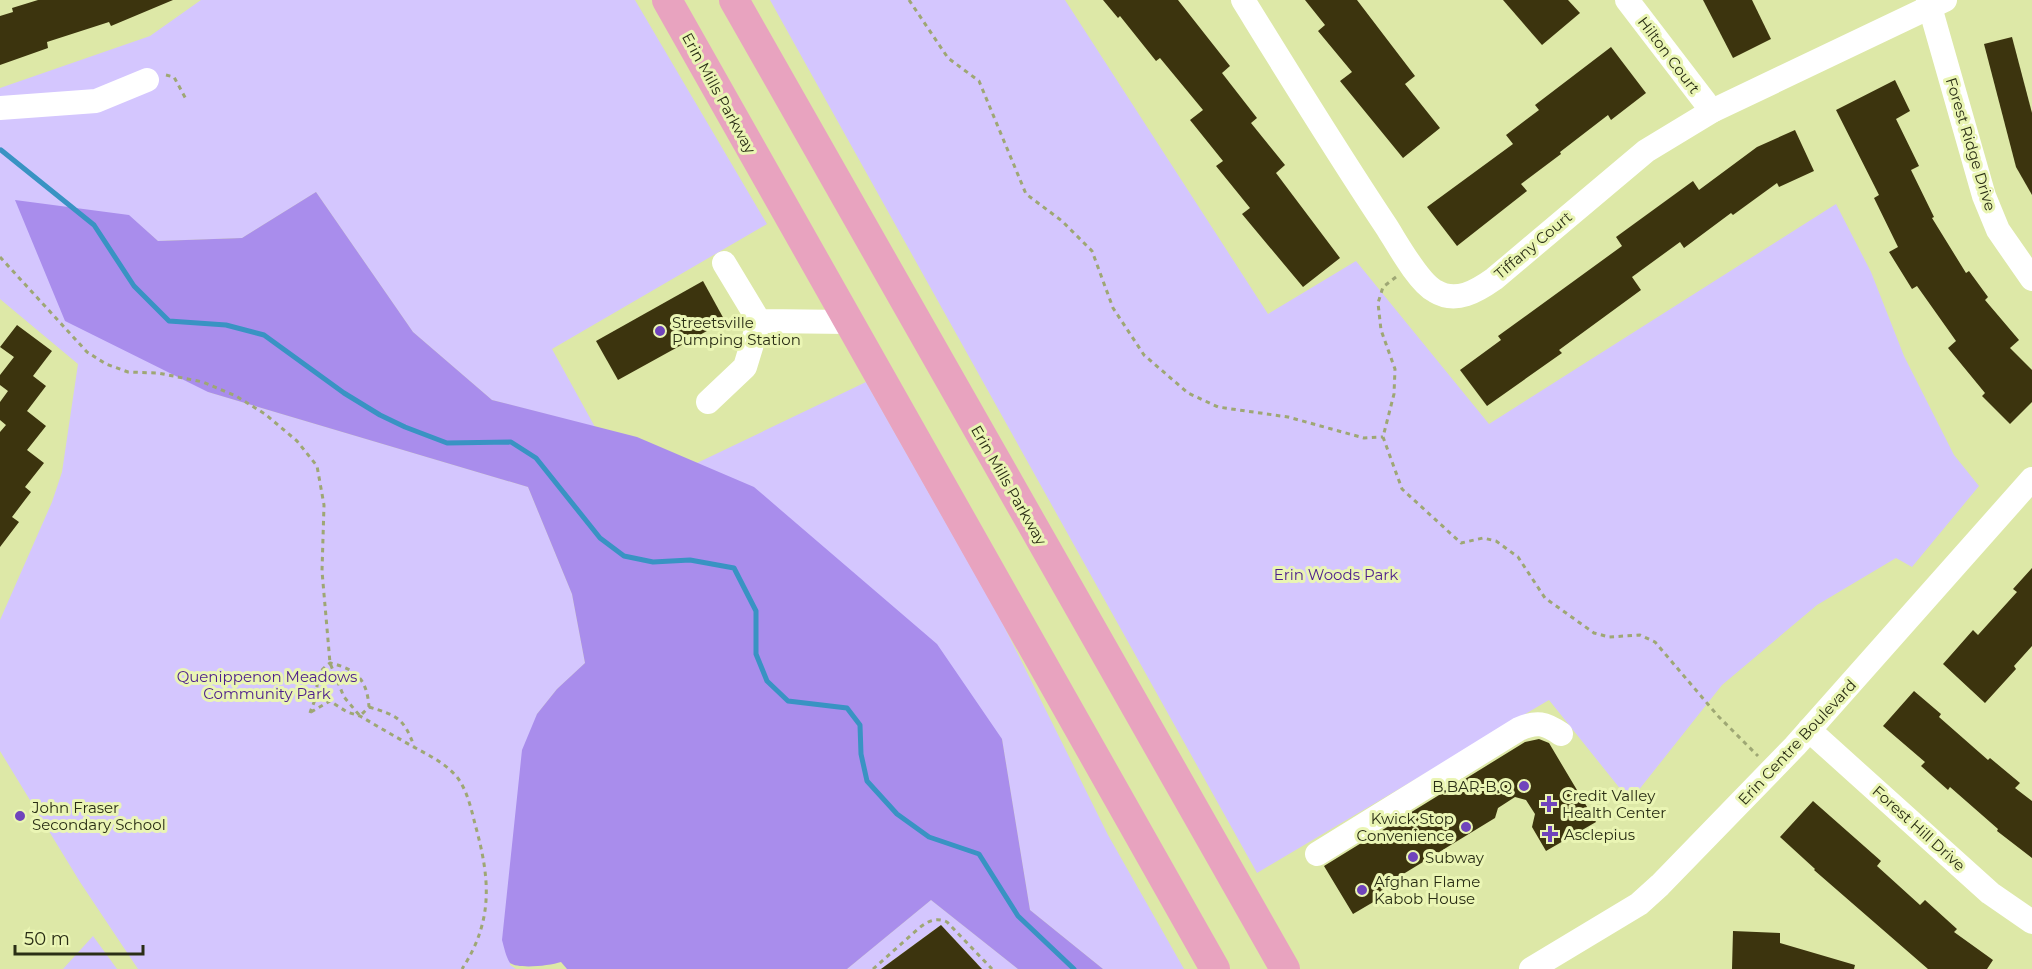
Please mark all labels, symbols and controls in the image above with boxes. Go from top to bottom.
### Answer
street label: Hilton Court [1634,13,1704,97]
street label: Erin Mills Parkway [678,29,760,157]
street label: Forest Ridge Drive [1942,75,2000,213]
street label: Tiffany Court [1490,207,1576,283]
place label: Streetsville Pumping Station [672,313,801,349]
marker: Streetsville Pumping Station [653,324,667,338]
street label: Erin Mills Parkway [967,422,1051,549]
park label: Erin Woods Park [1274,565,1398,584]
park label: Quenippenon Meadows Community Park [177,667,357,703]
street label: Erin Centre Boulevard [1734,675,1860,809]
place label: B.BAR-B.Q [1432,777,1512,796]
marker: B.BAR-B.Q [1517,779,1531,793]
street label: Forest Hill Drive [1869,781,1969,875]
place label: Credit Valley Health Center [1562,786,1666,822]
marker: Credit Valley Health Center [1540,795,1558,813]
place label: John Fraser Secondary School [31,798,166,834]
marker: John Fraser Secondary School [13,809,27,823]
place label: Kwick Stop Convenience [1357,809,1454,845]
marker: Kwick Stop Convenience [1459,820,1473,834]
marker: Asclepius [1541,825,1559,843]
place label: Asclepius [1564,825,1635,844]
place label: Subway [1425,848,1485,867]
marker: Subway [1406,850,1420,864]
place label: Afghan Flame Kabob House [1374,872,1480,908]
marker: Afghan Flame Kabob House [1355,883,1369,897]
scale bar [15,918,142,956]
text: 50 m [24,928,70,950]

